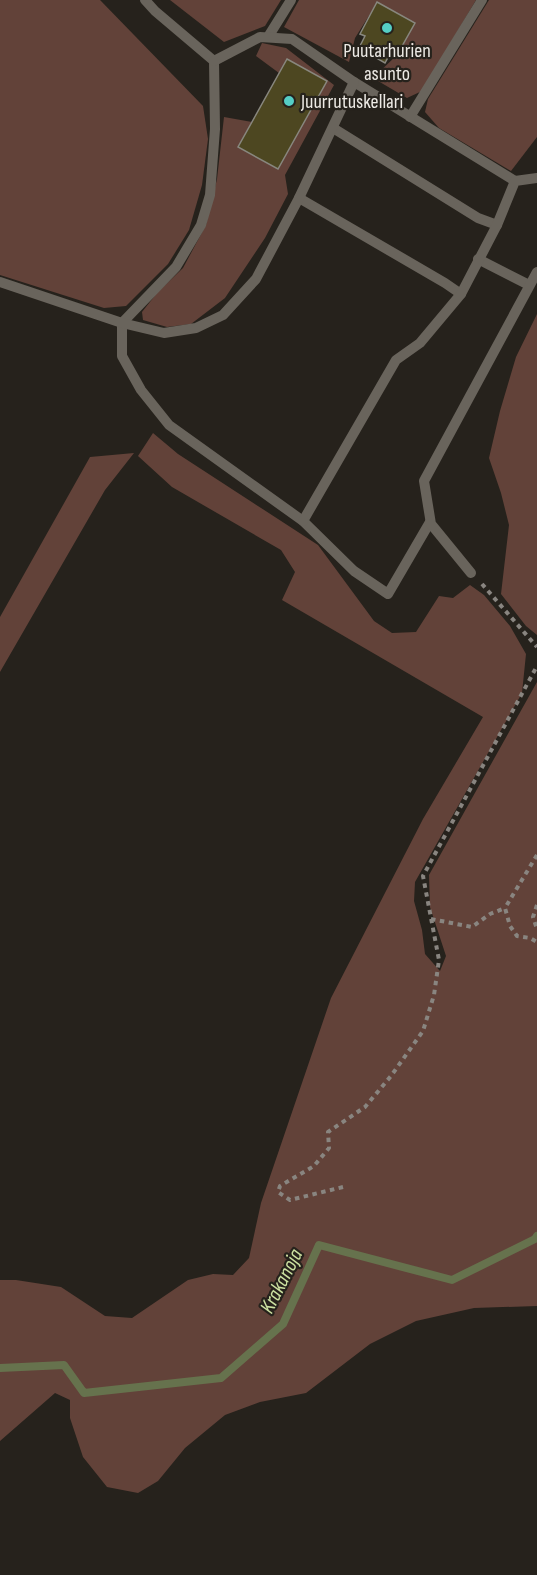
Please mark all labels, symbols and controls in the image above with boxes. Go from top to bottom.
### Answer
marker: Puutarhurien asunto [380,21,394,35]
place label: Puutarhurien asunto [343,39,431,86]
place label: Juurrutuskellari [300,90,403,114]
marker: Juurrutuskellari [282,94,296,108]
water label: Krakanoja [255,1244,308,1318]

